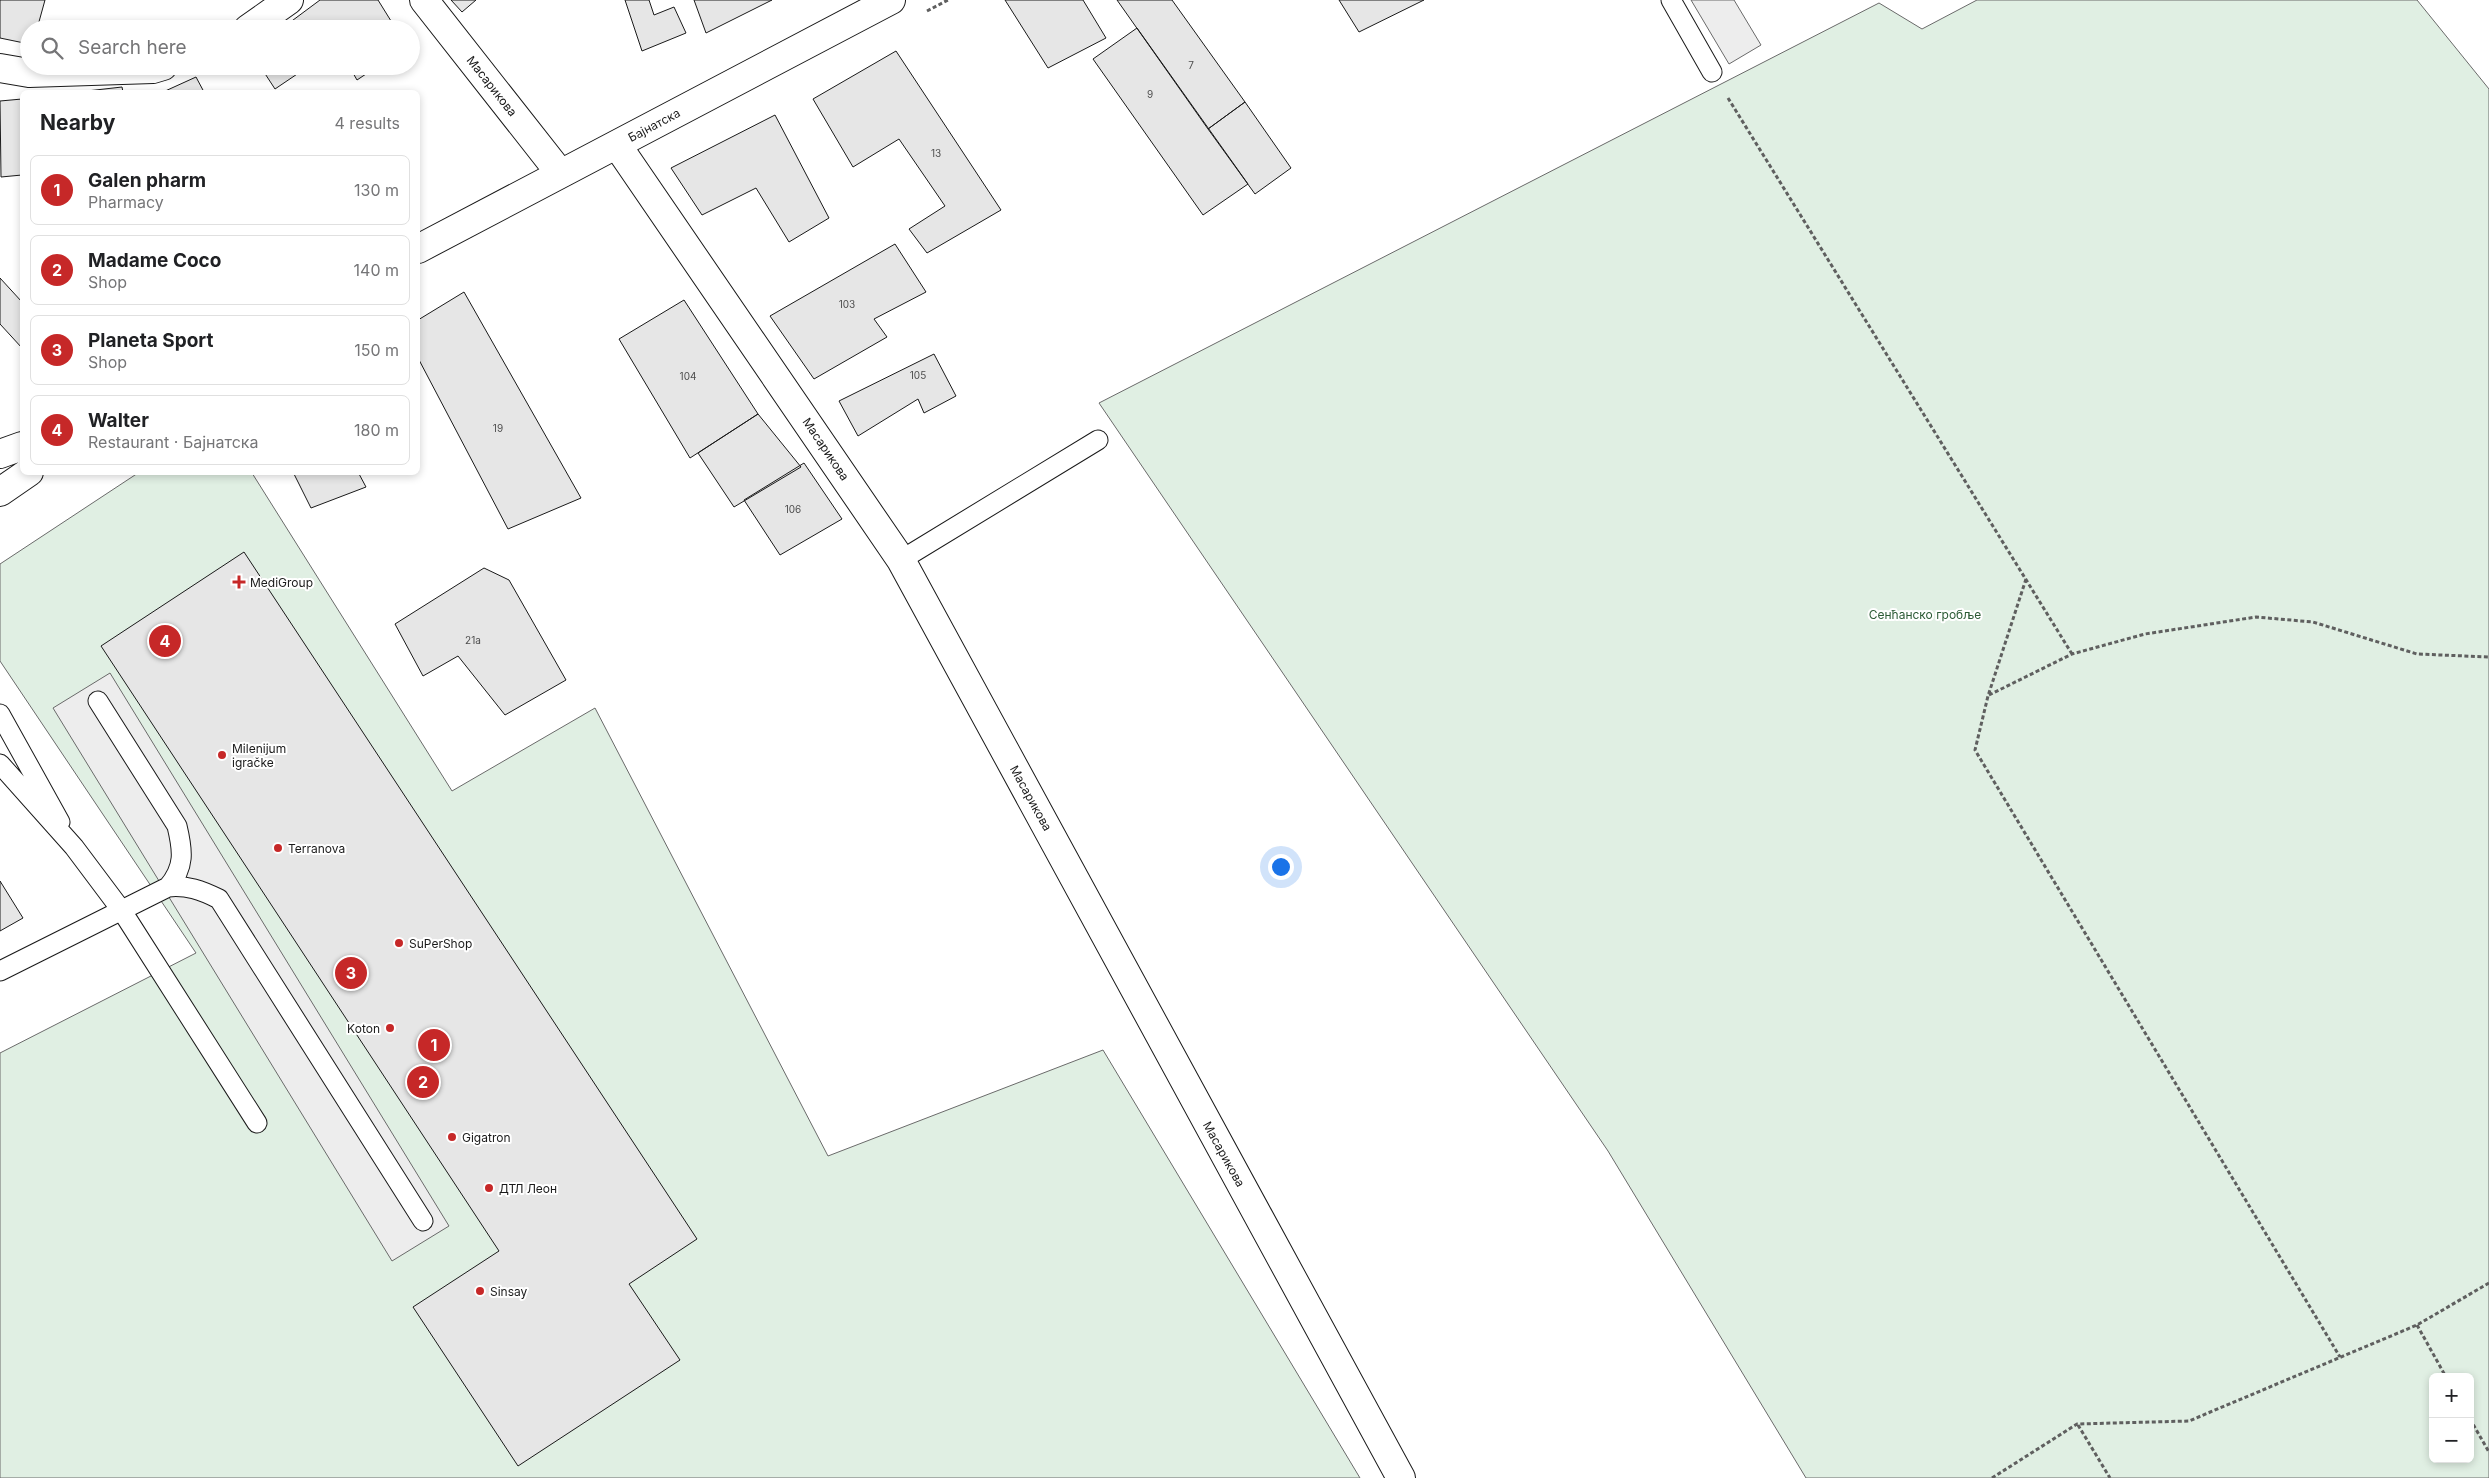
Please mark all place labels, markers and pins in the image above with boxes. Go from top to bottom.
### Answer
marker: MediGroup [232,575,246,589]
place label: MediGroup [250,575,313,590]
pin: 4 [149,622,181,660]
place label: Milenijum igračke [232,741,286,770]
marker: Milenijum igračke [216,749,228,761]
place label: Terranova [288,841,345,856]
marker: Terranova [272,842,284,854]
place label: SuPerShop [409,936,472,951]
marker: SuPerShop [393,937,405,949]
pin: 3 [335,954,367,992]
place label: Koton [347,1021,380,1036]
marker: Koton [384,1022,396,1034]
pin: 1 [418,1026,450,1064]
pin: 2 [407,1063,439,1101]
place label: Gigatron [462,1130,511,1145]
marker: Gigatron [446,1131,458,1143]
place label: ДТЛ Леон [499,1181,557,1196]
marker: ДТЛ Леон [483,1182,495,1194]
place label: Sinsay [490,1284,528,1299]
marker: Sinsay [474,1285,486,1297]

